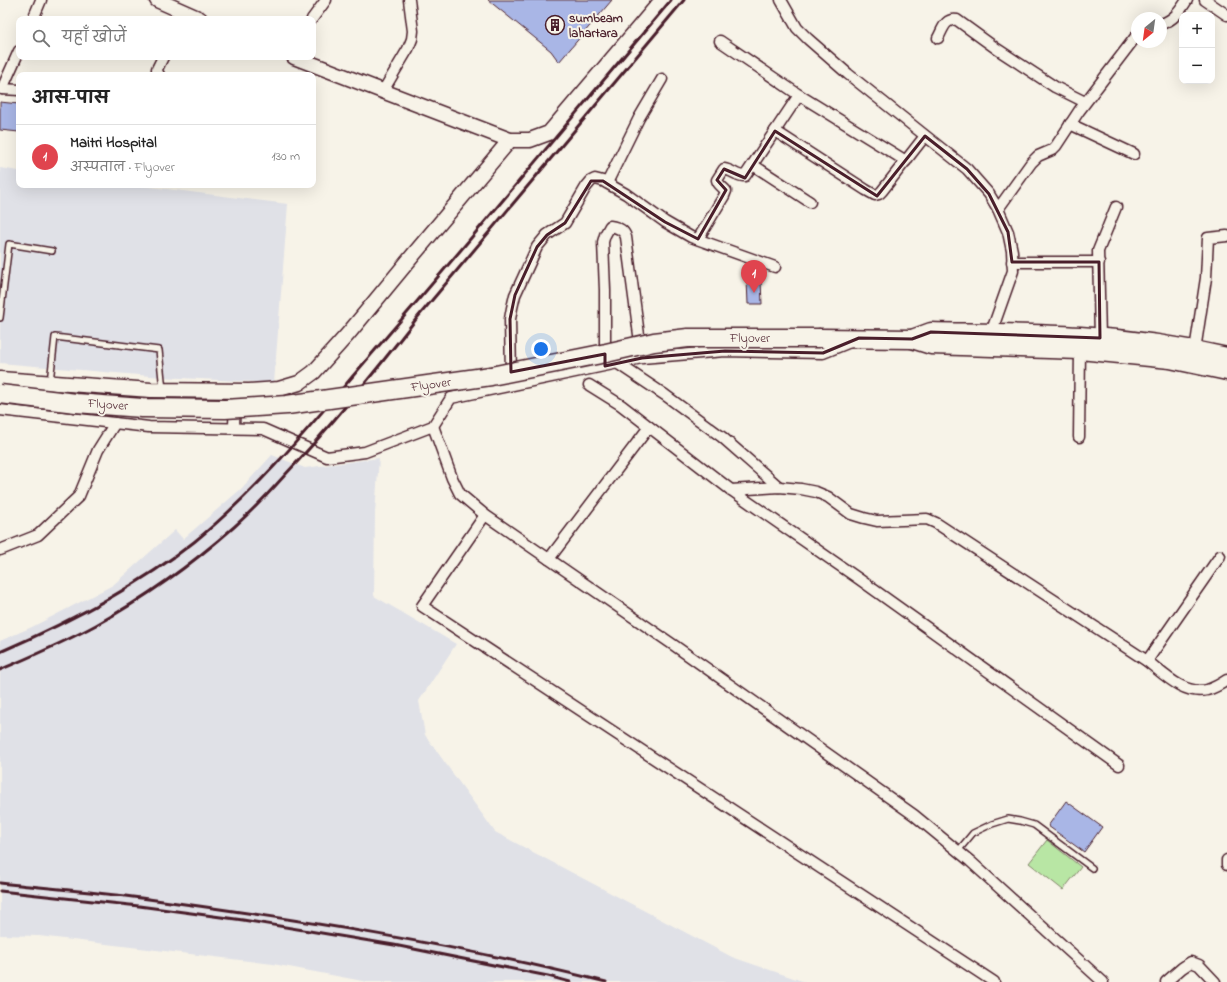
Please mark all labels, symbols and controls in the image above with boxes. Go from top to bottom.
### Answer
place label: sumbeam lahartara [569,9,623,43]
north arrow [1131,12,1167,48]
map controls [1179,12,1215,84]
button: + [1179,12,1215,48]
building icon: sumbeam lahartara [544,14,566,36]
search box [16,16,316,60]
icon: search [30,27,52,49]
text: यहाँ खोजें [62,27,126,49]
button: − [1179,48,1215,84]
text: आस-पास [32,86,109,111]
text: Maitri Hospital [70,132,157,154]
text: 1 [43,147,47,166]
text: 130 m [272,147,300,166]
text: अस्पताल · Flyover [70,158,175,177]
pin: 1 [741,260,767,293]
street label: Flyover [729,329,771,349]
your location [531,339,551,359]
street label: Flyover [409,373,453,398]
street label: Flyover [86,394,130,417]

